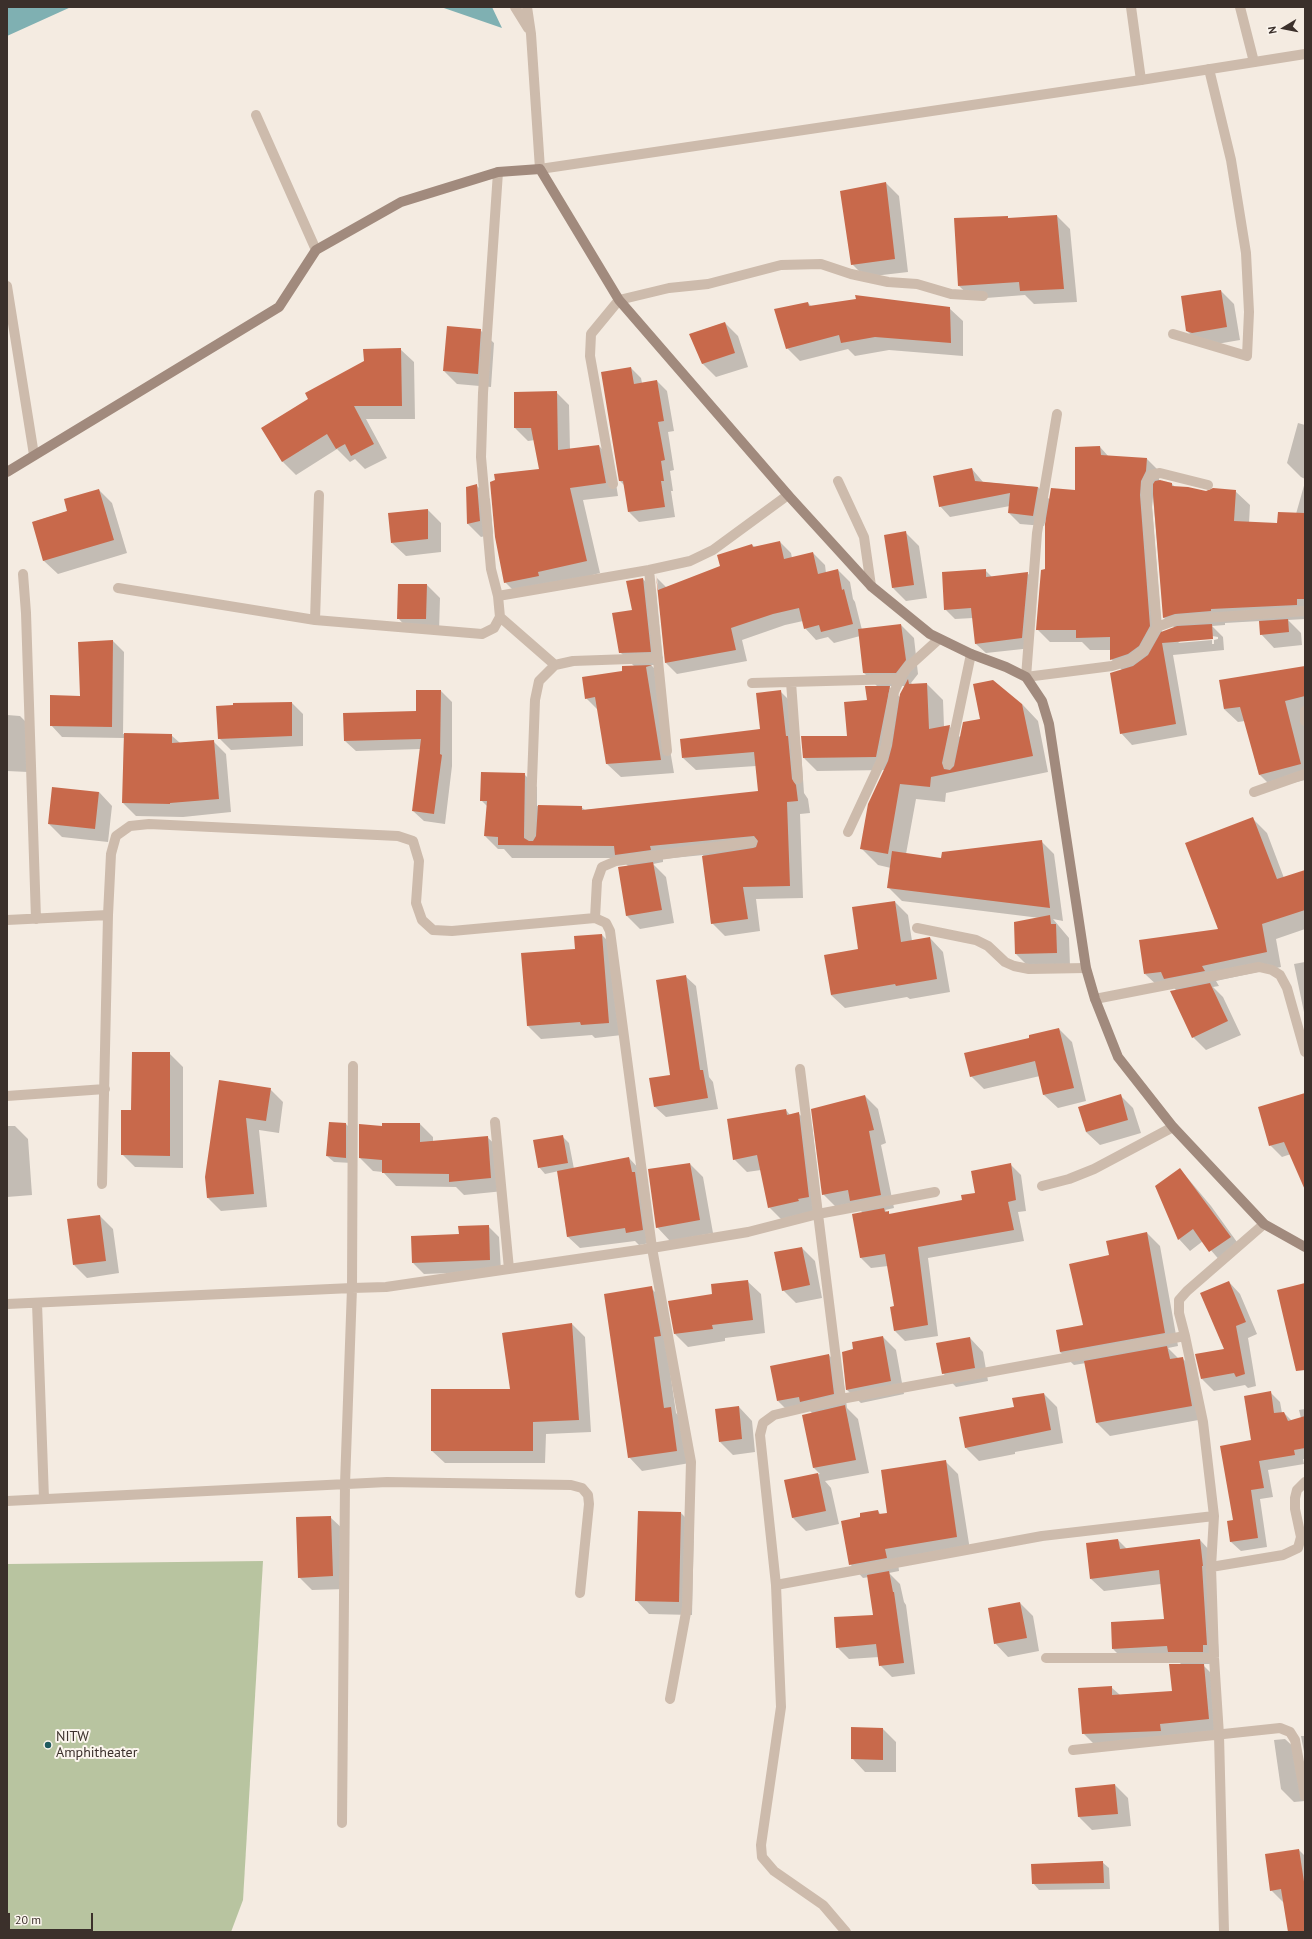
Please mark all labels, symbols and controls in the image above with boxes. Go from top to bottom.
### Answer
north arrow [1264,8,1304,48]
text: N [1265,25,1280,35]
place label: NITW Amphitheater [56,1729,137,1762]
marker: NITW Amphitheater [43,1740,53,1750]
scale bar [10,1905,95,1931]
text: 20 m [15,1912,41,1927]

